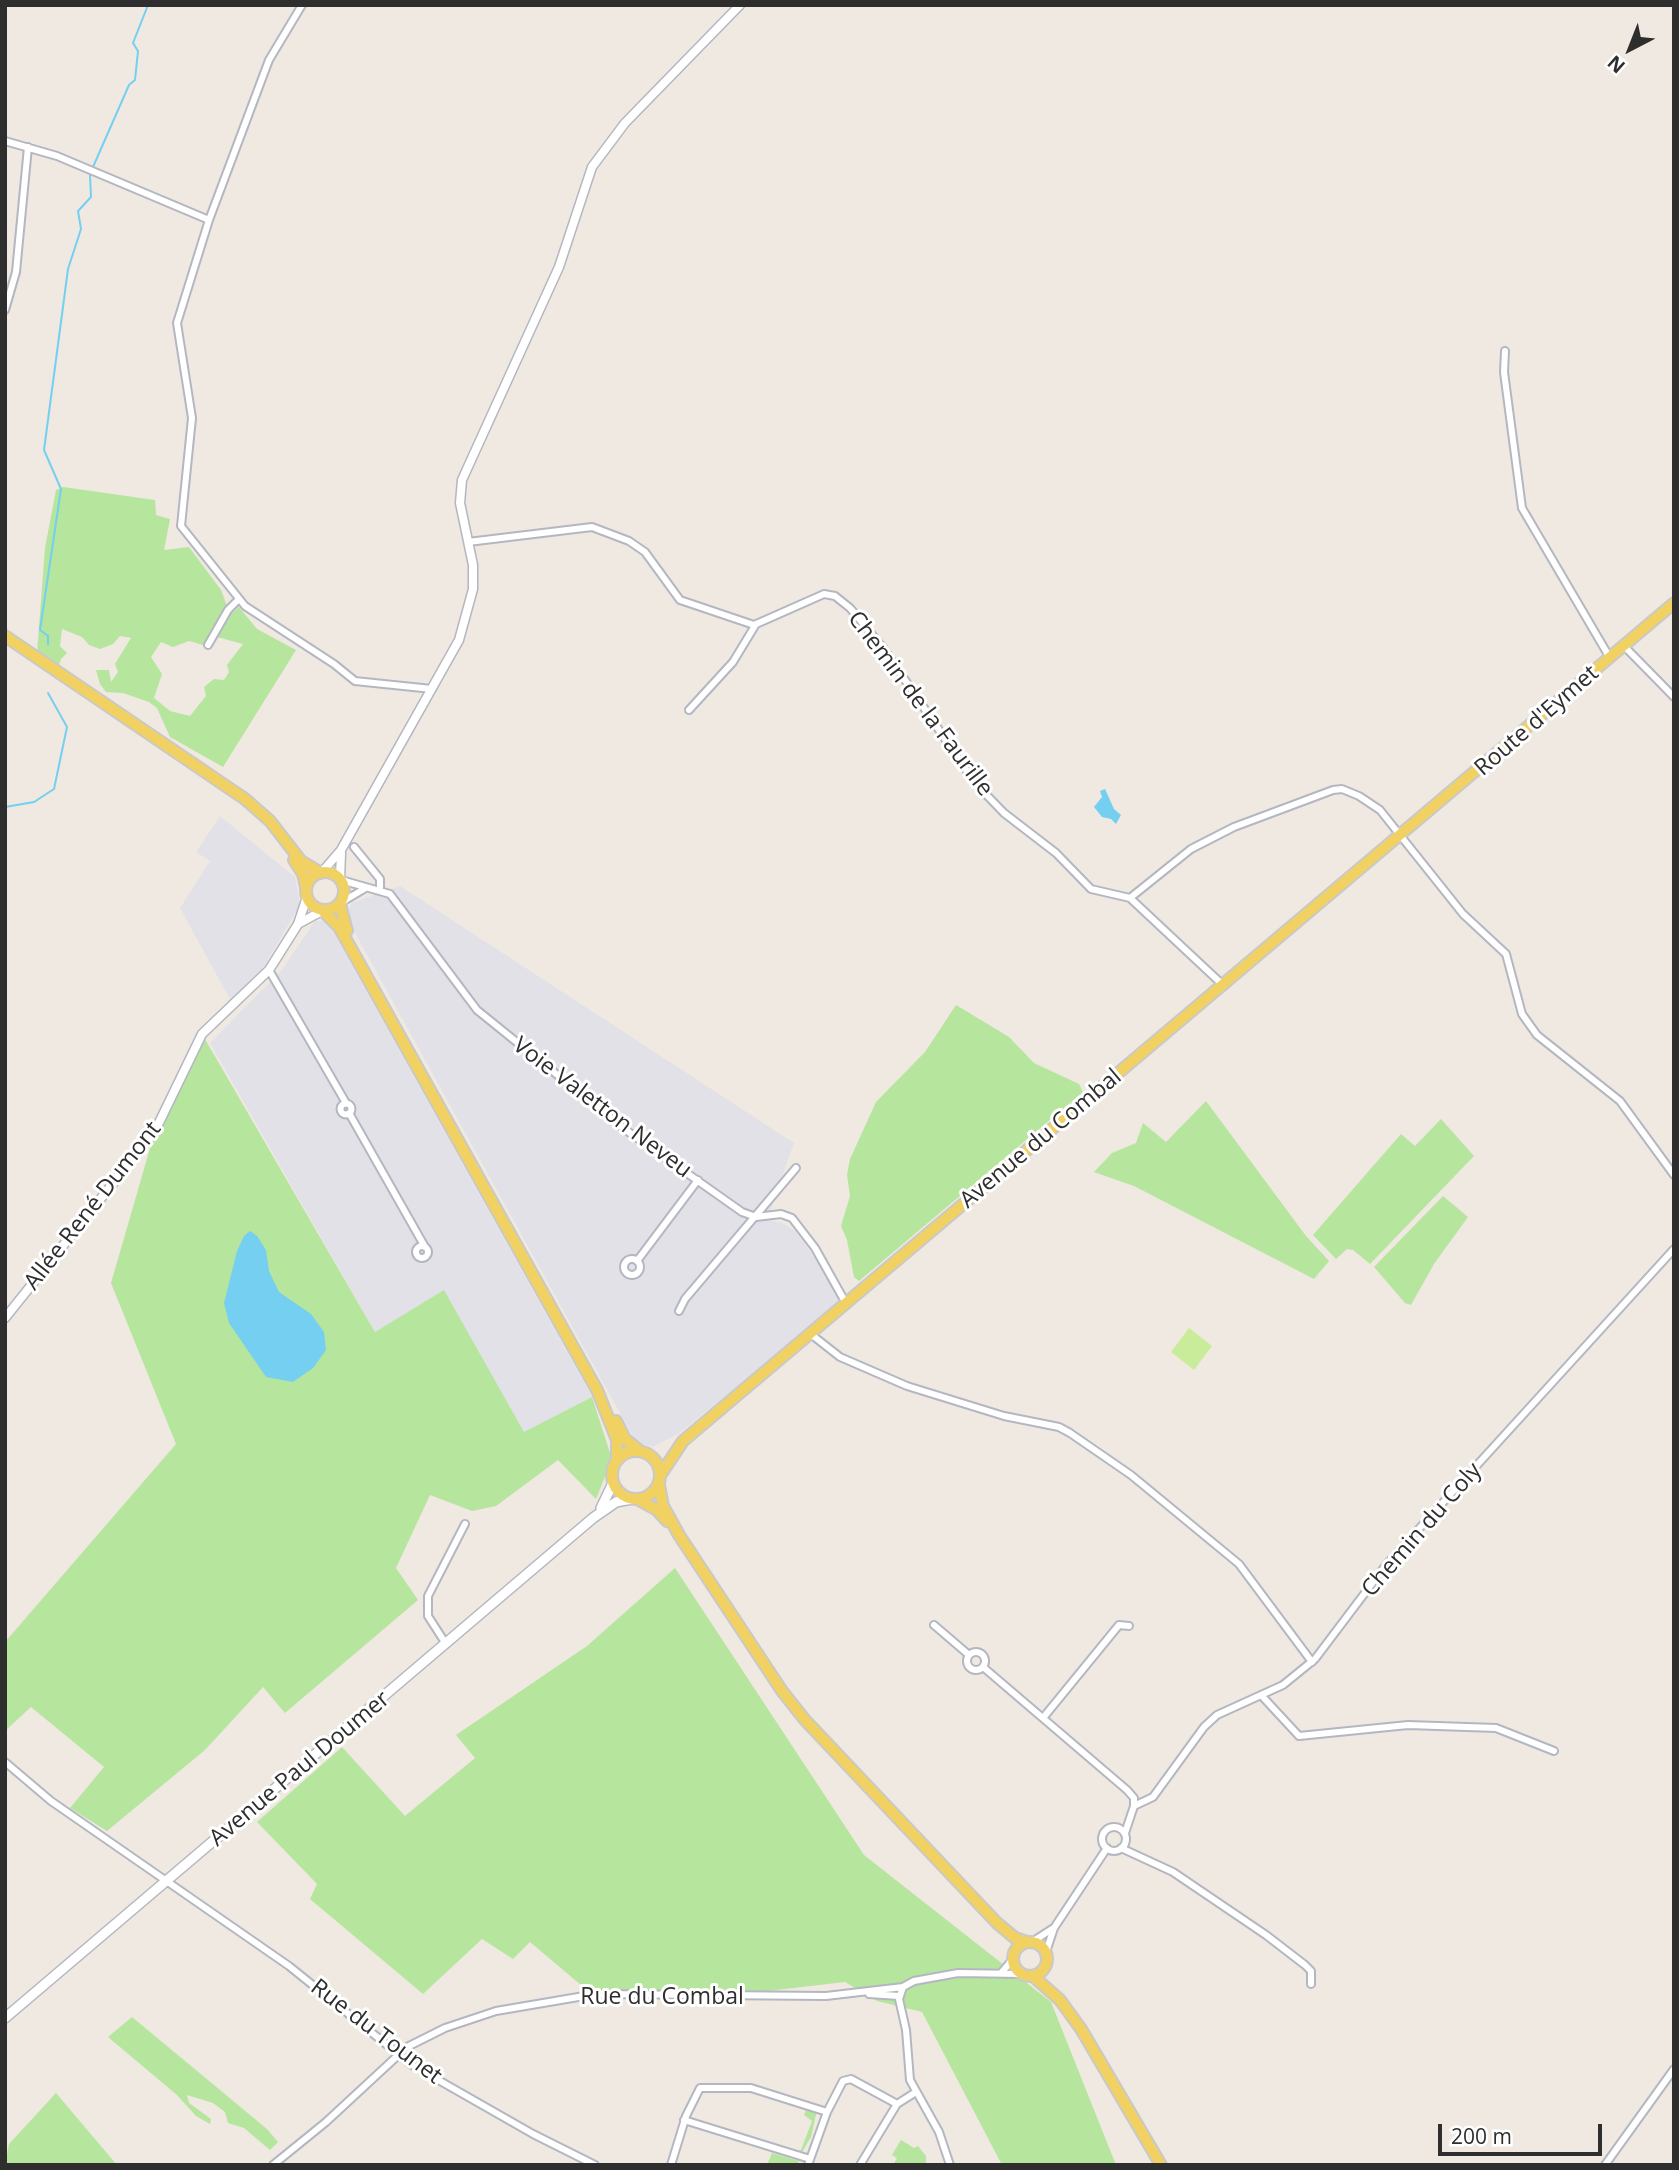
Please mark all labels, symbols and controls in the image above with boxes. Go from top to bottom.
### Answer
north arrow [1595,14,1665,84]
text: N [1602,50,1630,79]
street label: Chemin de la Faurille [841,606,999,802]
street label: Route d'Eymet [1469,660,1605,782]
street label: Voie Valetton Neveu [507,1032,697,1184]
street label: Avenue du Combal [955,1063,1127,1215]
street label: Allée René Dumont [19,1116,167,1296]
street label: Chemin du Coly [1356,1457,1488,1603]
street label: Avenue Paul Doumer [204,1686,396,1852]
street label: Rue du Tounet [305,1974,447,2090]
street label: Rue du Combal [580,1983,744,2011]
scale bar [1441,2110,1606,2154]
text: 200 m [1451,2122,1512,2150]

